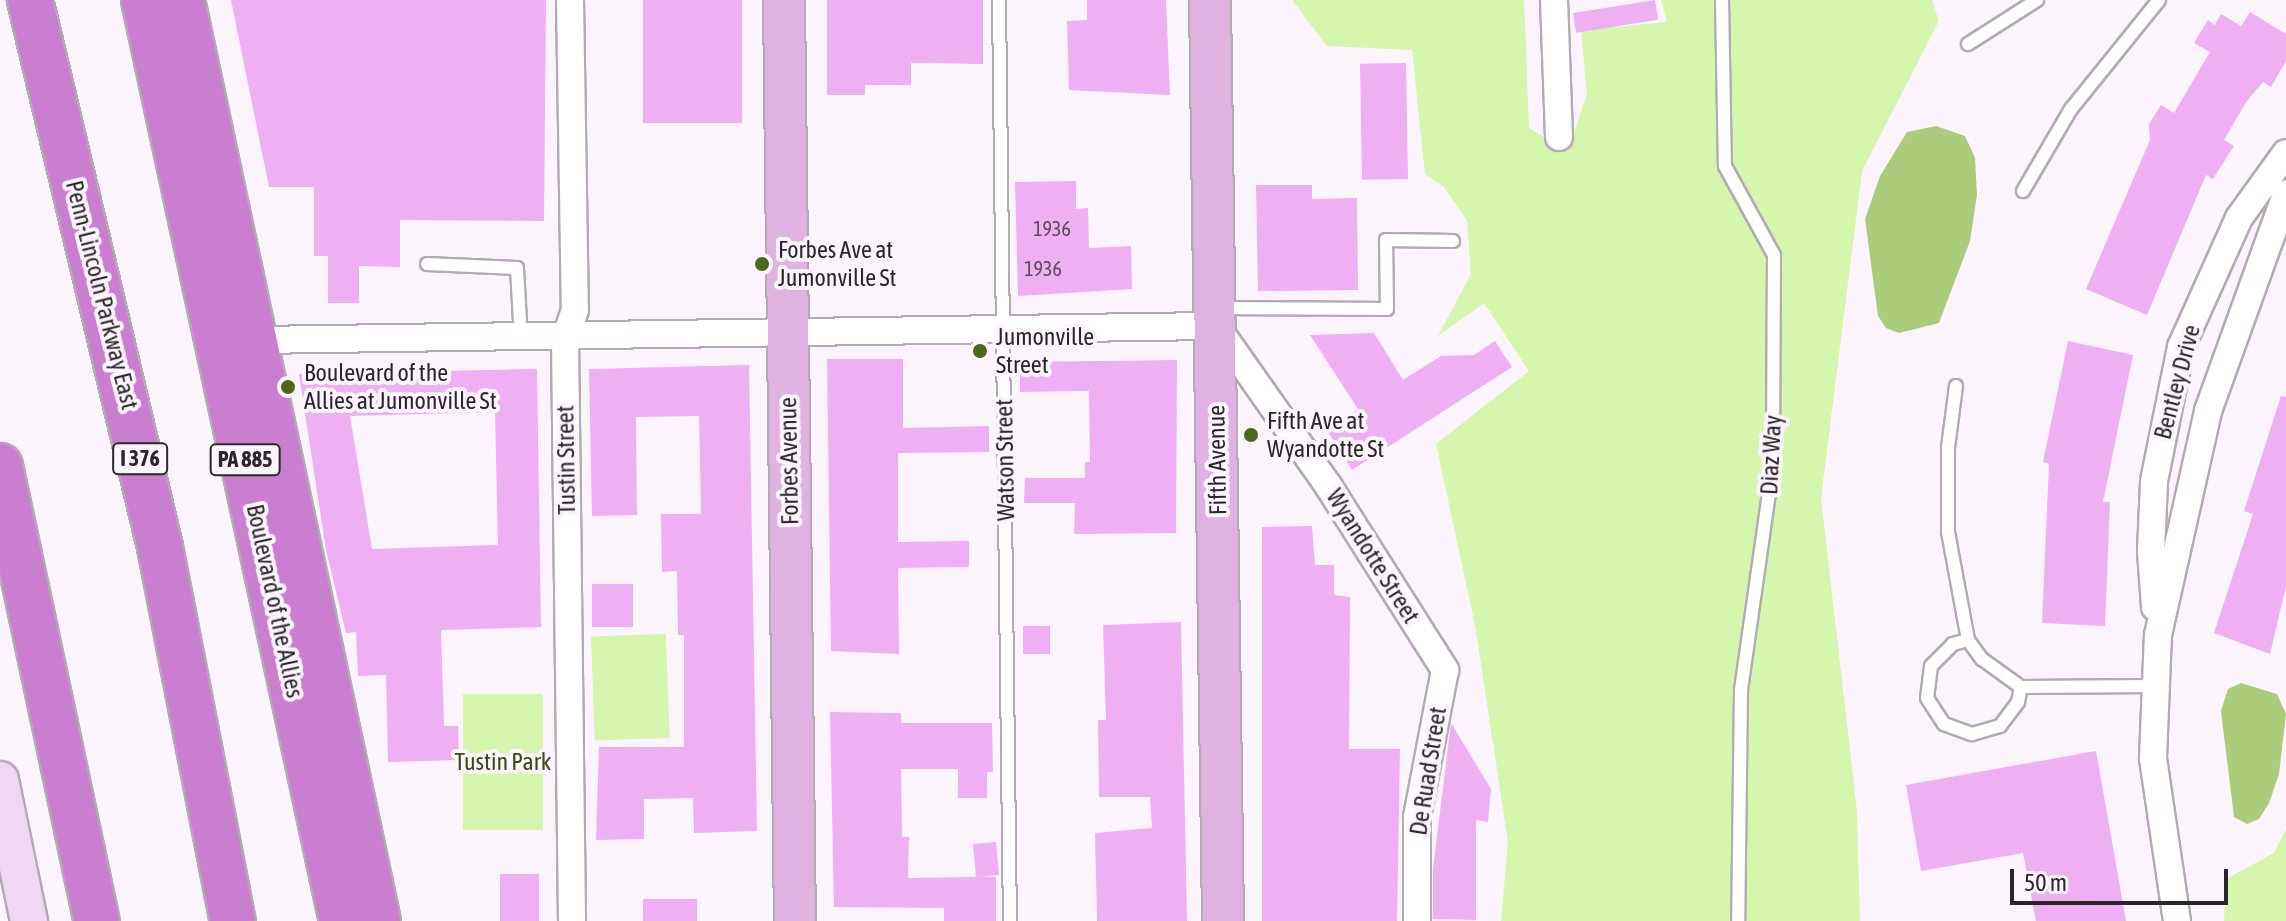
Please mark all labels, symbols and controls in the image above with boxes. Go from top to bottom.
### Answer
street label: Penn-Lincoln Parkway East [60,178,144,412]
house number: 1936 [1033,216,1071,240]
place label: Forbes Ave at Jumonville St [778,236,897,292]
marker: Forbes Ave at Jumonville St [753,255,771,273]
house number: 1936 [1024,256,1062,280]
street label: Bentley Drive [2148,322,2206,442]
place label: Jumonville Street [996,323,1094,379]
marker: Jumonville Street [971,342,989,360]
place label: Boulevard of the Allies at Jumonville St [304,359,497,415]
marker: Boulevard of the Allies at Jumonville St [279,378,297,396]
street label: Forbes Avenue [773,397,805,525]
street label: Watson Street [990,399,1020,521]
street label: Tustin Street [551,405,581,515]
street label: Fifth Avenue [1202,405,1232,515]
place label: Fifth Ave at Wyandotte St [1267,407,1384,463]
street label: Diaz Way [1755,414,1787,496]
marker: Fifth Ave at Wyandotte St [1242,426,1260,444]
road number: I 376 [112,441,168,477]
road number: PA 885 [209,442,281,478]
street label: Wyandotte Street [1320,484,1426,628]
street label: Boulevard of the Allies [240,502,310,700]
street label: De Ruad Street [1404,705,1452,837]
park label: Tustin Park [455,748,551,776]
scale bar [2014,853,2232,903]
text: 50 m [2024,869,2067,896]

